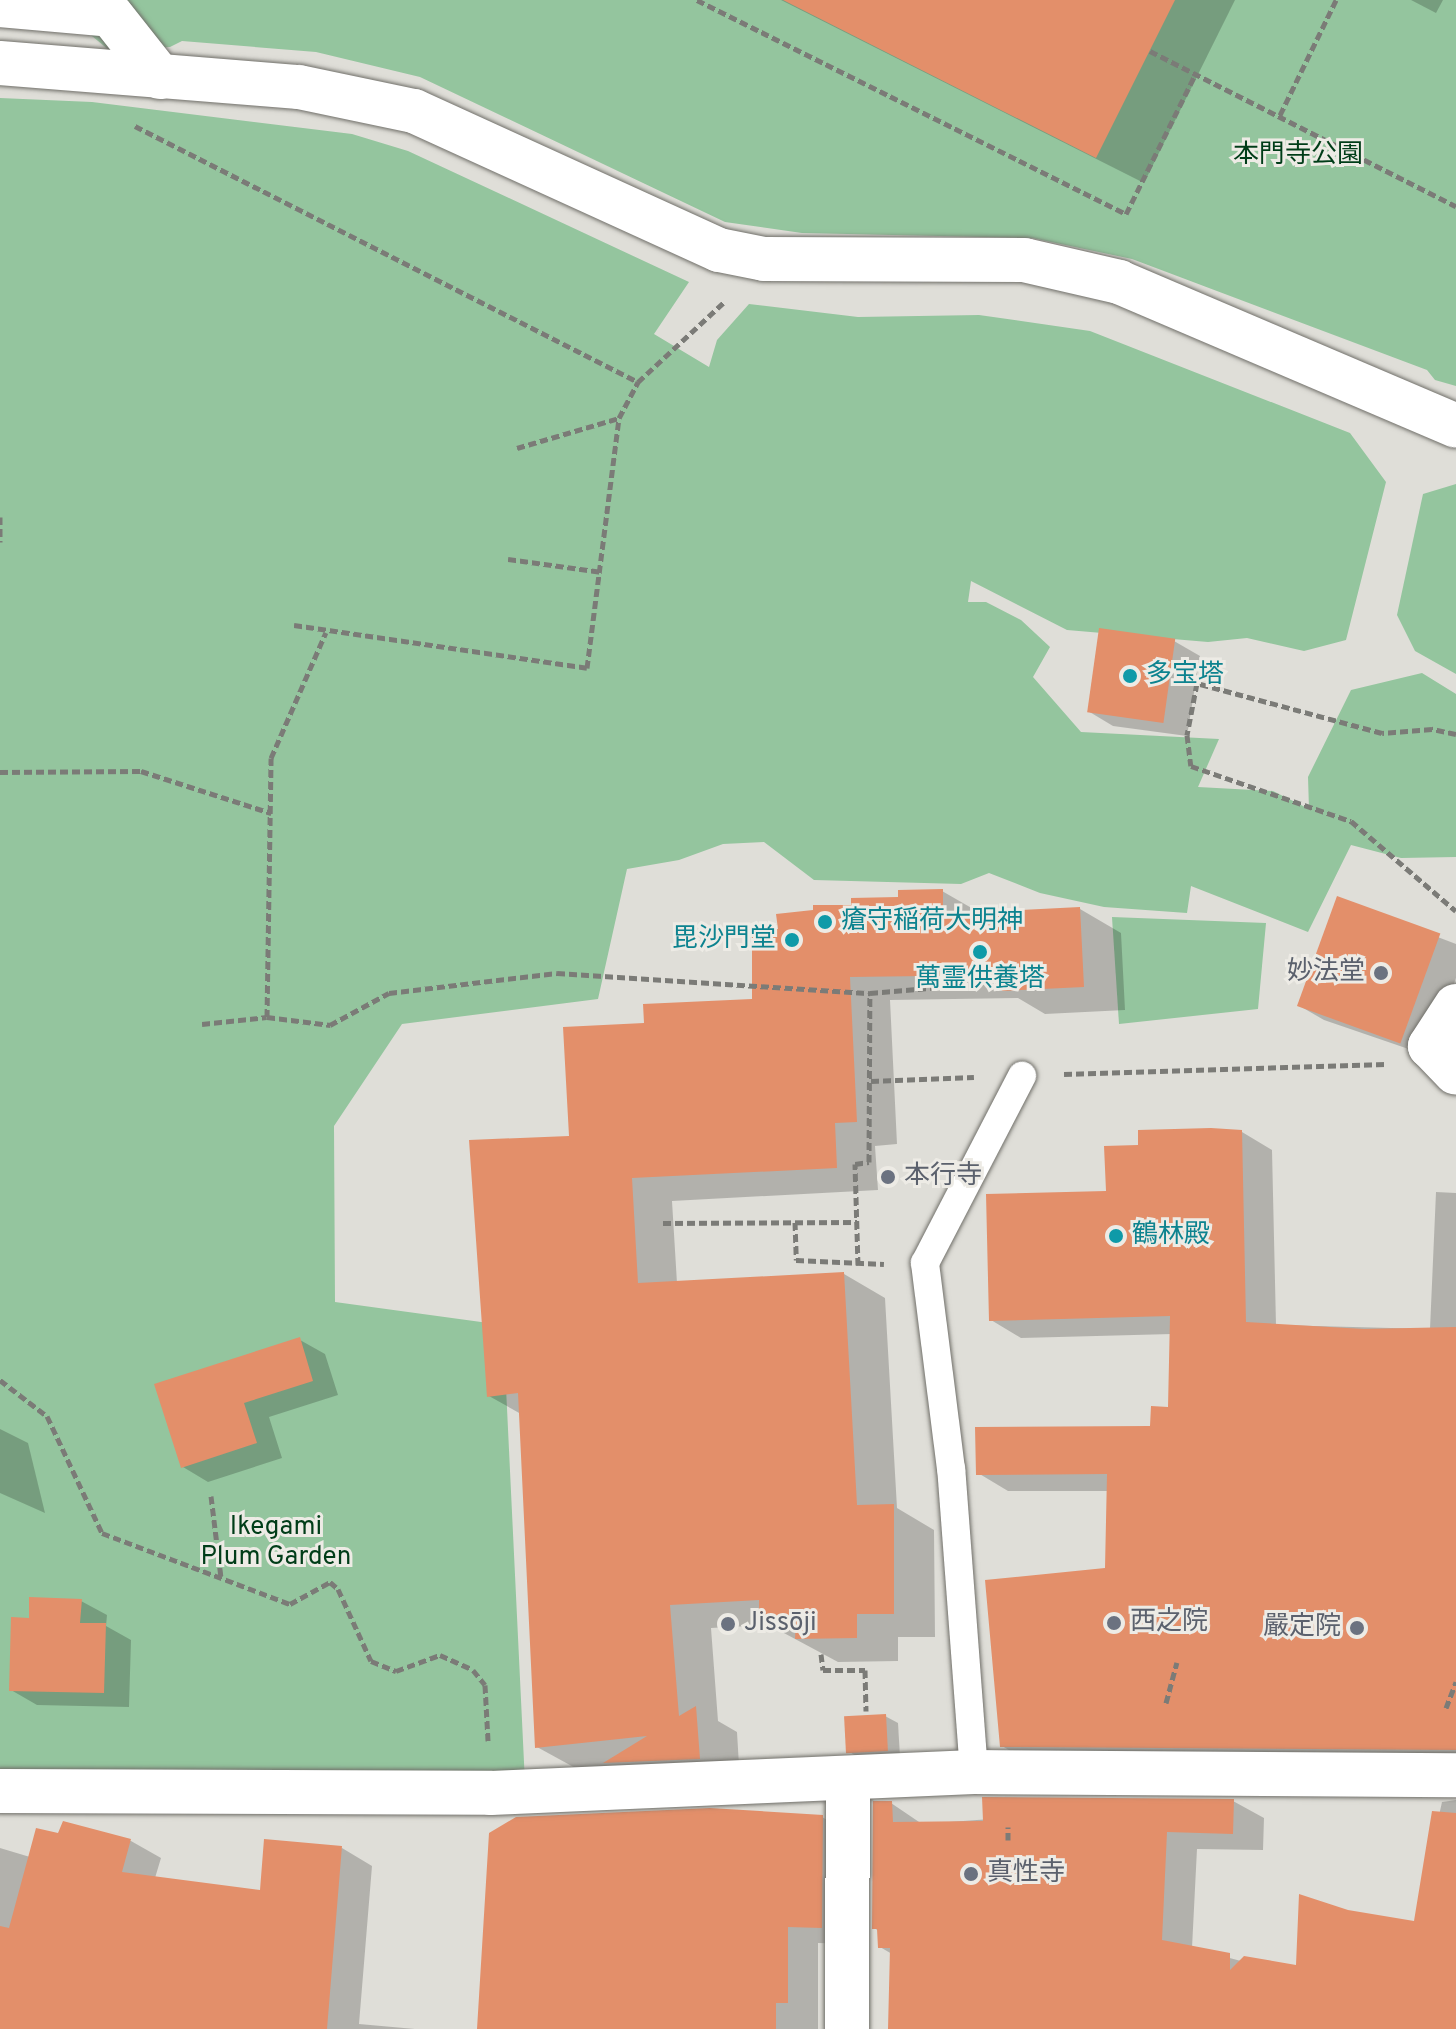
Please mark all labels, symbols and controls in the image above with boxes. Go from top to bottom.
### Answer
park label: 本門寺公園 [1233,140,1363,172]
place label: 多宝塔 [1146,660,1224,692]
marker: 多宝塔 [1121,667,1139,685]
place label: 瘡守稲荷大明神 [841,906,1023,938]
marker: 瘡守稲荷大明神 [816,913,834,931]
place label: 毘沙門堂 [672,924,776,956]
marker: 毘沙門堂 [783,931,801,949]
marker: 萬霊供養塔 [971,943,989,961]
place label: 妙法堂 [1287,957,1365,989]
place label: 萬霊供養塔 [915,964,1045,996]
marker: 妙法堂 [1372,964,1390,982]
place label: 本行寺 [904,1161,982,1193]
marker: 本行寺 [879,1168,897,1186]
place label: 鶴林殿 [1132,1220,1210,1252]
marker: 鶴林殿 [1107,1227,1125,1245]
park label: Ikegami Plum Garden [200,1512,352,1574]
place label: 西之院 [1130,1607,1208,1639]
place label: Jissōji [744,1608,817,1640]
place label: 嚴定院 [1263,1612,1341,1644]
marker: 西之院 [1105,1614,1123,1632]
marker: Jissōji [719,1615,737,1633]
marker: 嚴定院 [1348,1619,1366,1637]
place label: 真性寺 [987,1858,1065,1890]
marker: 真性寺 [962,1865,980,1883]

